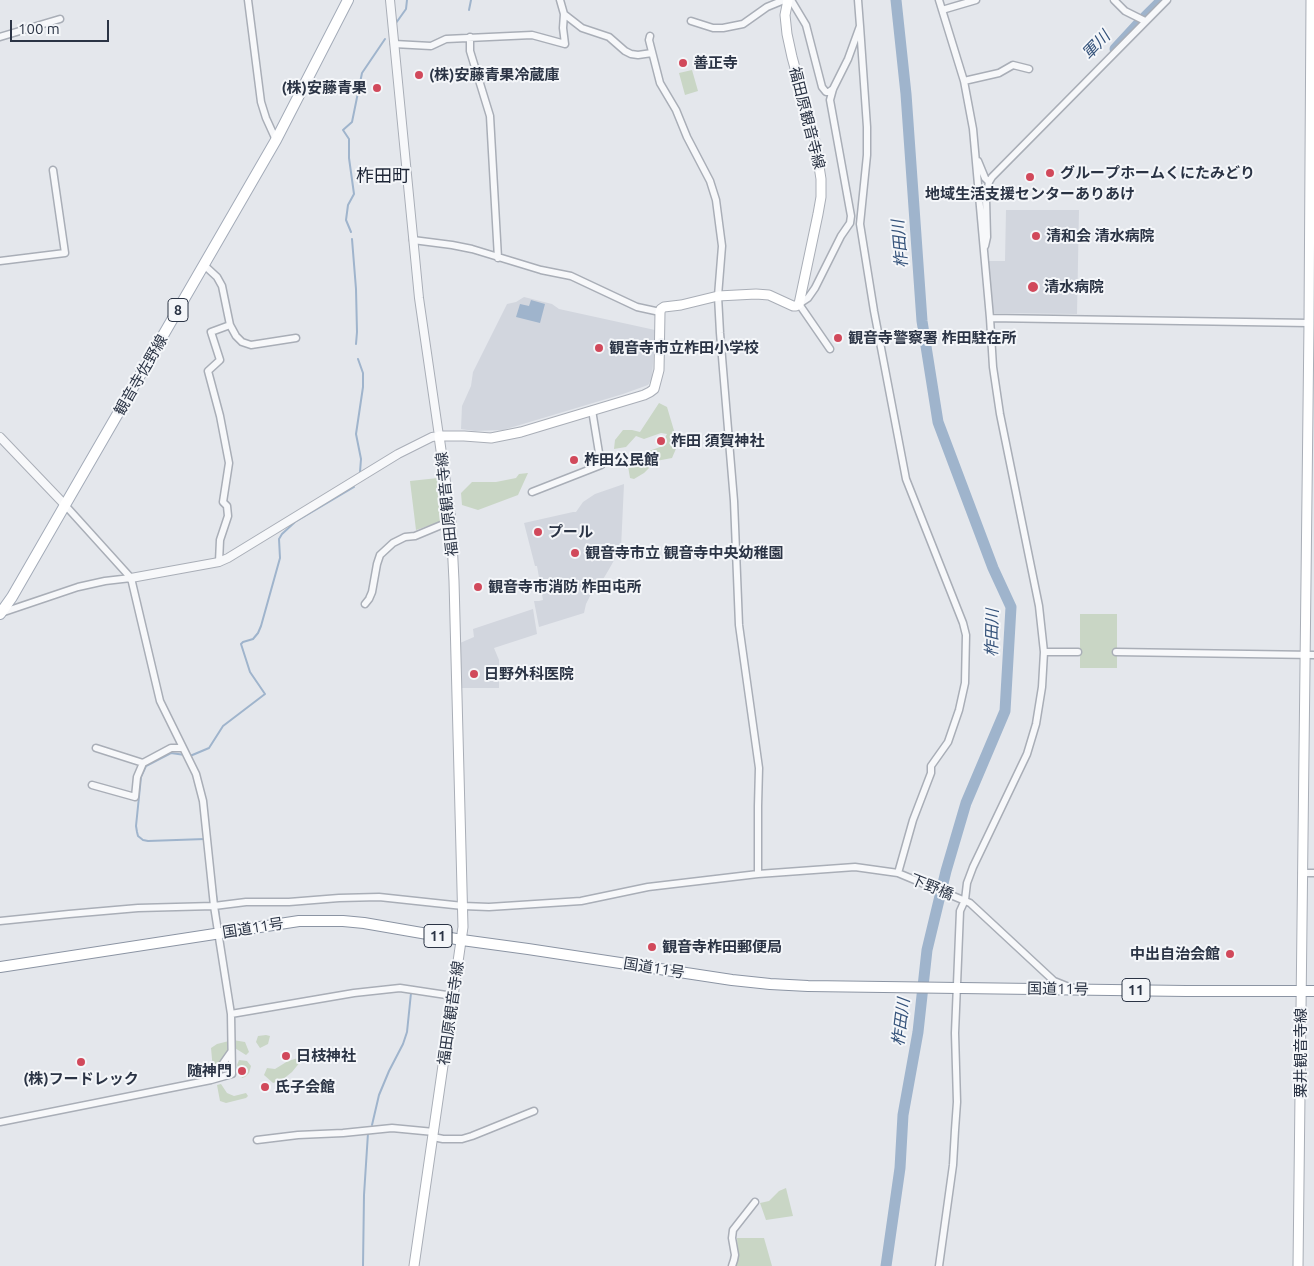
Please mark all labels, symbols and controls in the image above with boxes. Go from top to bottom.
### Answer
scale bar [12,10,111,42]
text: 100 m [18,20,60,37]
water label: 軍川 [1078,27,1114,63]
place label: 善正寺 [693,54,738,72]
marker: 善正寺 [677,57,689,69]
street label: 福田原観音寺線 [786,65,828,171]
place label: (株)安藤青果冷蔵庫 [429,66,559,84]
marker: (株)安藤青果冷蔵庫 [413,69,425,81]
place label: (株)安藤青果 [282,79,367,97]
marker: (株)安藤青果 [371,82,383,94]
place label: グループホームくにたみどり [1060,164,1255,182]
district label: 柞田町 [356,165,410,187]
marker: グループホームくにたみどり [1044,167,1056,179]
marker: 地域生活支援センターありあけ [1024,171,1036,183]
place label: 地域生活支援センターありあけ [925,185,1135,203]
water label: 柞田川 [888,219,912,269]
place label: 清和会 清水病院 [1046,227,1155,245]
marker: 清和会 清水病院 [1030,230,1042,242]
place label: 清水病院 [1044,278,1104,296]
marker: 清水病院 [1026,280,1040,294]
road number: 8 [168,298,188,322]
place label: 観音寺警察署 柞田駐在所 [848,329,1017,347]
street label: 観音寺佐野線 [111,332,171,418]
marker: 観音寺警察署 柞田駐在所 [832,332,844,344]
place label: 観音寺市立柞田小学校 [609,339,759,357]
marker: 観音寺市立柞田小学校 [593,342,605,354]
place label: 柞田 須賀神社 [671,432,765,450]
marker: 柞田 須賀神社 [655,435,667,447]
street label: 福田原観音寺線 [433,451,461,557]
place label: 柞田公民館 [584,451,659,469]
marker: 柞田公民館 [568,454,580,466]
place label: プール [548,523,593,541]
marker: プール [532,526,544,538]
place label: 観音寺市立 観音寺中央幼稚園 [585,544,784,562]
marker: 観音寺市立 観音寺中央幼稚園 [569,547,581,559]
place label: 観音寺市消防 柞田屯所 [488,578,642,596]
marker: 観音寺市消防 柞田屯所 [472,581,484,593]
water label: 柞田川 [982,609,1002,657]
place label: 日野外科医院 [484,665,574,683]
marker: 日野外科医院 [468,668,480,680]
street label: 下野橋 [908,870,956,904]
street label: 国道11号 [221,914,285,942]
road number: 11 [424,924,452,948]
place label: 観音寺柞田郵便局 [662,938,782,956]
marker: 観音寺柞田郵便局 [646,941,658,953]
place label: 中出自治会館 [1130,945,1220,963]
marker: 中出自治会館 [1224,948,1236,960]
street label: 国道11号 [622,954,686,982]
street label: 福田原観音寺線 [435,960,467,1066]
road number: 11 [1122,978,1150,1002]
street label: 国道11号 [1027,979,1089,999]
water label: 柞田川 [889,997,913,1047]
street label: 粟井観音寺線 [1292,1008,1310,1098]
place label: 日枝神社 [296,1047,356,1065]
marker: 日枝神社 [280,1050,292,1062]
marker: (株)フードレック [75,1056,87,1068]
place label: 随神門 [187,1062,232,1080]
marker: 随神門 [236,1065,248,1077]
place label: (株)フードレック [23,1070,139,1088]
place label: 氏子会館 [275,1078,335,1096]
marker: 氏子会館 [259,1081,271,1093]

